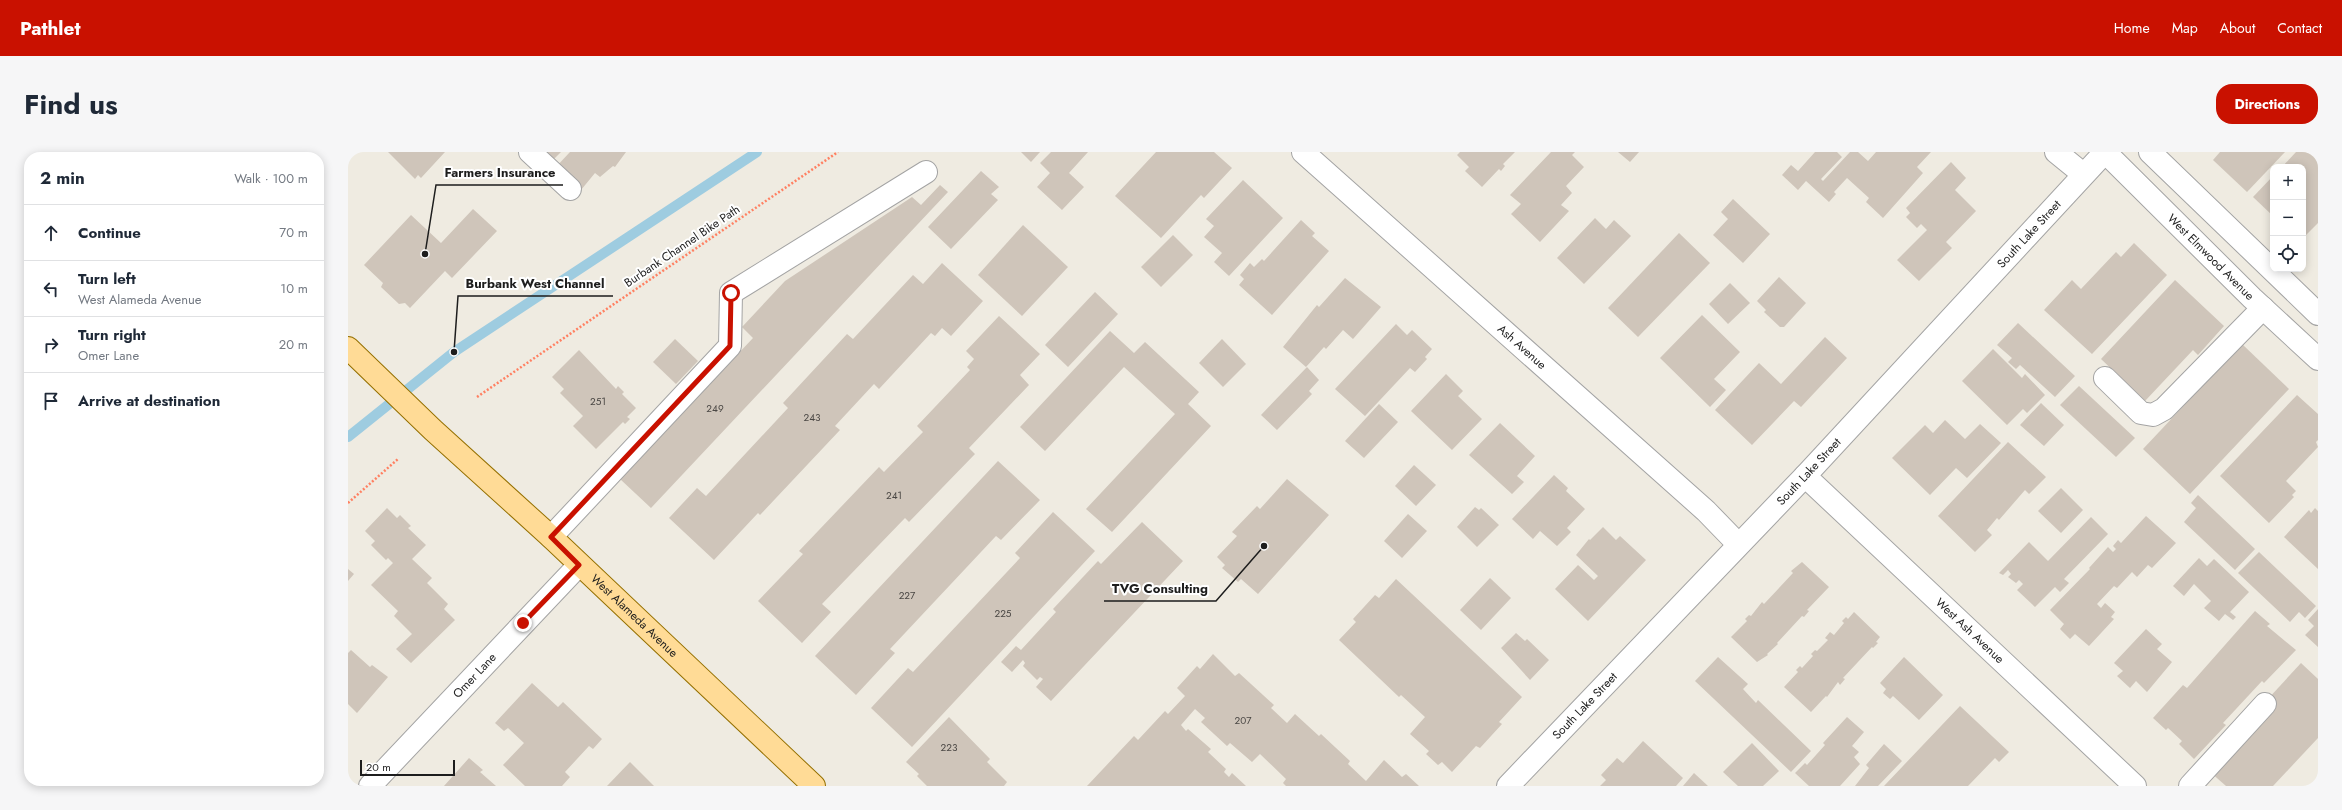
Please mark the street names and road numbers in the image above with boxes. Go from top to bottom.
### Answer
street label: South Lake Street [1993,196,2065,272]
street label: Burbank Channel Bike Path [621,200,743,292]
street label: West Elmwood Avenue [2163,210,2258,304]
street label: Ash Avenue [1493,320,1550,374]
street label: South Lake Street [1772,434,1845,510]
street label: West Alameda Avenue [587,570,682,662]
street label: West Ash Avenue [1931,594,2008,668]
street label: Omer Lane [449,649,500,702]
street label: South Lake Street [1548,668,1621,743]

